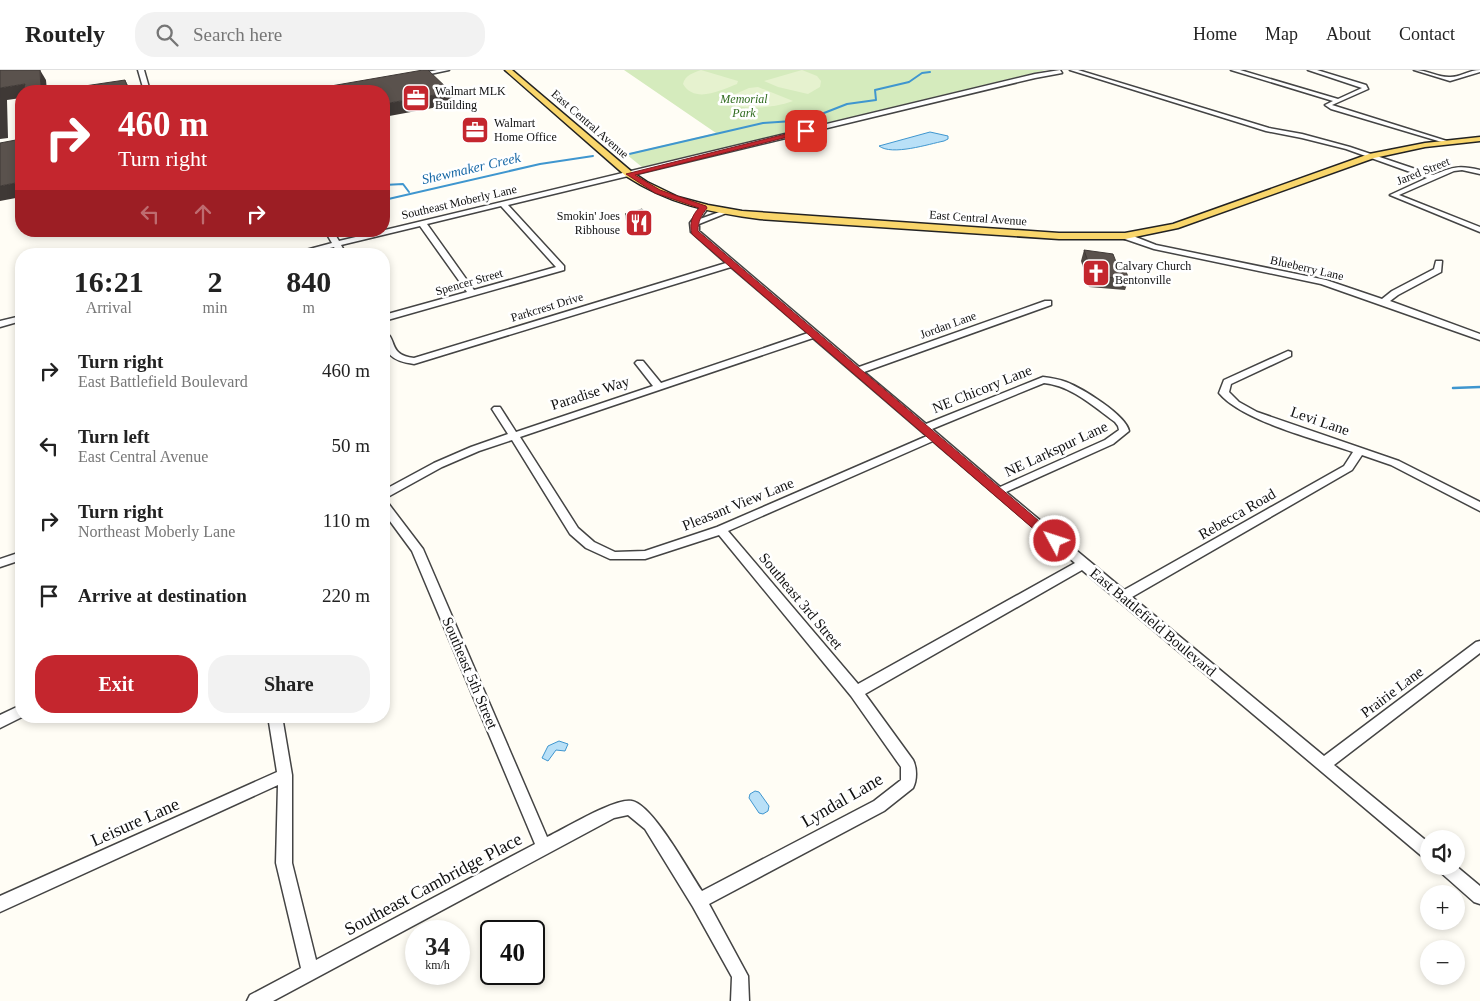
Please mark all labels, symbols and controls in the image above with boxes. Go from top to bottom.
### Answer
search box [135,12,485,57]
text: Routely [25,21,105,47]
icon: search [153,21,181,49]
text: Search here [193,24,282,45]
text: Home [1193,24,1237,44]
text: Map [1265,24,1298,44]
text: About [1326,24,1371,44]
text: Contact [1399,24,1455,44]
office icon: Walmart MLK Building [401,83,431,113]
place label: Walmart MLK Building [435,84,506,112]
street label: East Central Avenue [549,87,631,161]
park label: Memorial Park [719,92,768,120]
icon: right [35,105,100,170]
text: 460 m [118,105,208,144]
pin [785,110,827,152]
office icon: Walmart Home Office [460,115,490,145]
place label: Walmart Home Office [494,116,557,144]
icon: arrive [792,117,820,145]
text: Turn right [118,146,207,171]
water label: Shewmaker Creek [420,150,523,187]
street label: Jared Street [1394,154,1452,188]
street label: Southeast Moberly Lane [400,182,518,222]
icon: left [136,200,164,228]
icon: ahead [189,200,217,228]
icon: right [242,200,270,228]
restaurant icon: Smokin' Joes Ribhouse [624,208,654,238]
street label: East Central Avenue [929,208,1027,228]
place label: Smokin' Joes Ribhouse [557,209,620,237]
street label: Blueberry Lane [1269,253,1345,283]
church icon: Calvary Church Bentonville [1081,258,1111,288]
place label: Calvary Church Bentonville [1115,259,1191,287]
text: 16:21 [74,265,144,298]
text: 2 [207,265,222,298]
text: 840 [286,265,331,298]
street label: Spencer Street [434,265,505,298]
street label: Parkcrest Drive [509,289,585,325]
text: Arrival [86,299,132,316]
text: min [203,299,227,316]
text: m [302,299,315,316]
street label: Jordan Lane [918,308,978,342]
text: Turn right [78,351,163,372]
icon: right [35,357,63,385]
text: 460 m [322,360,370,381]
street label: NE Chicory Lane [930,362,1034,416]
text: East Battlefield Boulevard [78,373,248,390]
street label: Paradise Way [549,373,632,413]
street label: Levi Lane [1288,403,1352,439]
street label: NE Larkspur Lane [1002,418,1110,480]
text: Turn left [78,426,150,447]
icon: left [35,432,63,460]
text: 50 m [331,435,370,456]
text: East Central Avenue [78,448,208,465]
street label: Pleasant View Lane [680,474,796,534]
street label: Rebecca Road [1196,485,1279,542]
text: Turn right [78,501,163,522]
icon: right [35,507,63,535]
text: 110 m [323,510,370,531]
position arrow [1028,514,1080,566]
text: Northeast Moberly Lane [78,523,235,540]
street label: Southeast 3rd Street [756,550,846,653]
street label: East Battlefield Boulevard [1087,565,1219,680]
icon: arrive [35,582,63,610]
text: Arrive at destination [78,585,247,606]
text: 220 m [322,585,370,606]
street label: Southeast 5th Street [439,615,501,732]
button: Exit [35,655,198,713]
button: Share [208,655,370,713]
street label: Prairie Lane [1358,663,1427,721]
street label: Lyndal Lane [798,769,886,831]
street label: Leisure Lane [88,794,182,850]
street label: Southeast Cambridge Place [341,829,525,939]
map controls [1420,830,1465,985]
button: sound [1420,830,1465,875]
button: + [1420,885,1465,930]
speed limit sign: 40 [480,920,545,985]
text: 34 [425,933,450,960]
button: − [1420,940,1465,985]
text: km/h [425,958,450,972]

